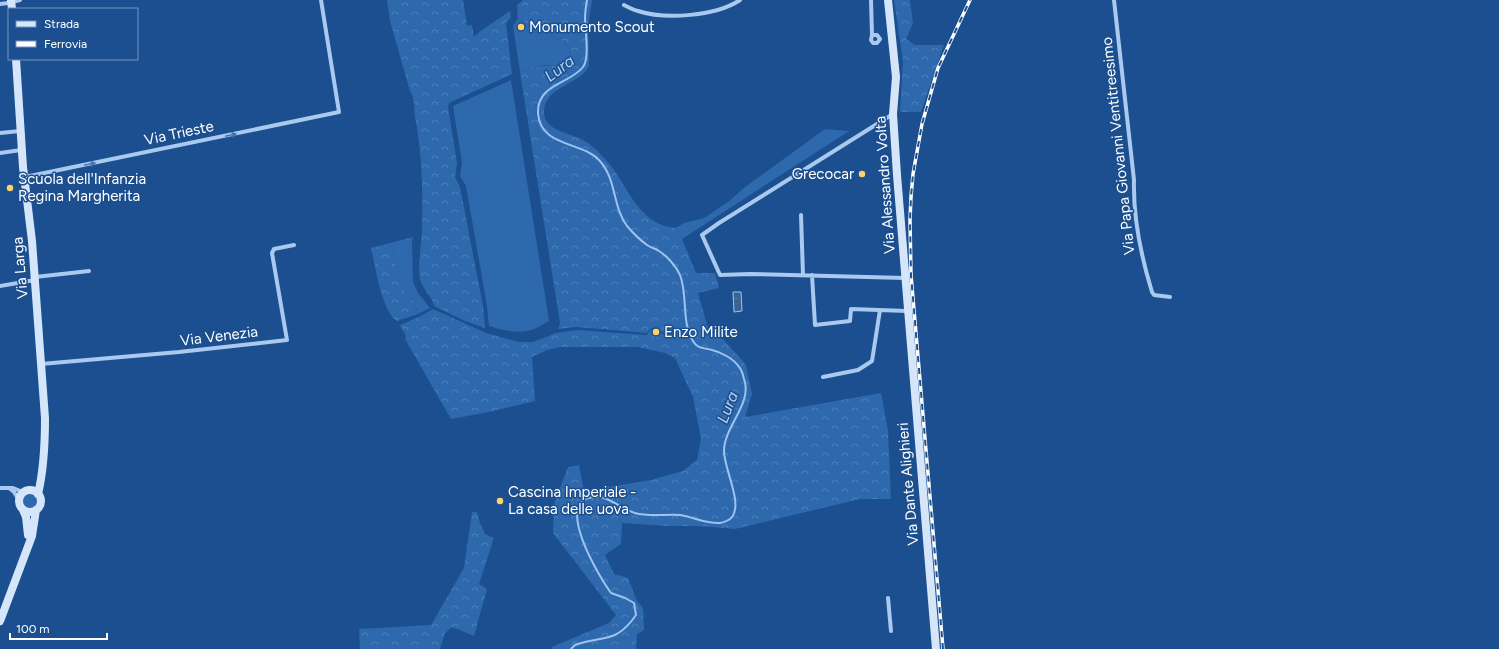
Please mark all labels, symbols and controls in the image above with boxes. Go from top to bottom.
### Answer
legend [8,8,138,60]
text: Strada [44,17,79,31]
place label: Monumento Scout [529,18,655,36]
marker: Monumento Scout [516,22,526,32]
street label: Via Papa Giovanni Ventitreesimo [1098,36,1138,256]
text: Ferrovia [44,37,87,51]
water label: Lura [541,51,578,86]
street label: Via Alessandro Volta [871,115,899,255]
street label: Via Trieste [143,117,215,149]
one-way arrow [225,131,237,137]
one-way arrow [84,160,96,166]
place label: Grecocar [792,165,854,183]
marker: Grecocar [857,169,867,179]
place label: Scuola dell'Infanzia Regina Margherita [18,170,146,205]
marker: Scuola dell'Infanzia Regina Margherita [5,183,15,193]
street label: Via Larga [8,236,32,300]
street label: Via Venezia [179,322,259,350]
place label: Enzo Milite [664,323,738,341]
marker: Enzo Milite [651,327,661,337]
water label: Lura [713,389,742,426]
street label: Via Dante Alighieri [894,422,922,546]
place label: Cascina Imperiale - La casa delle uova [508,483,636,518]
marker: Cascina Imperiale - La casa delle uova [495,496,505,506]
scale bar [10,615,107,641]
text: 100 m [16,622,50,636]

